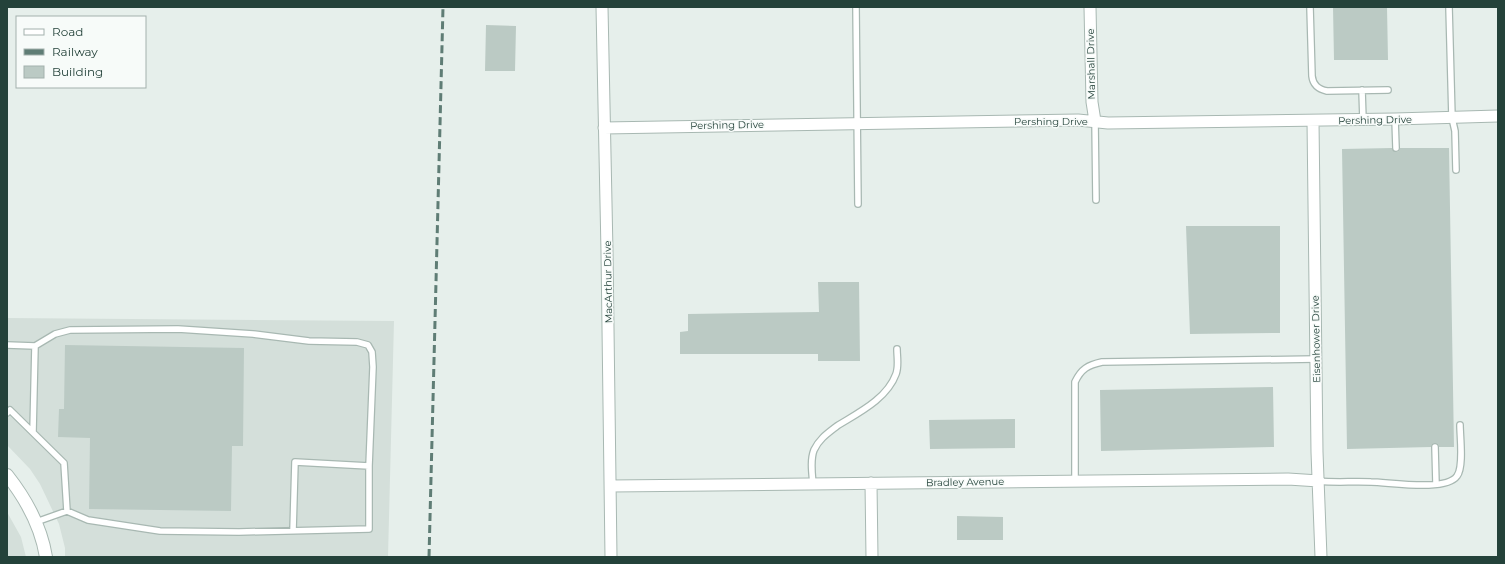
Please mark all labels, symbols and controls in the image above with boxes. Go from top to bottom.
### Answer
legend [16,16,146,88]
text: Road [52,24,83,39]
street label: Marshall Drive [1084,28,1098,100]
text: Railway [52,44,98,59]
text: Building [52,64,103,79]
street label: Pershing Drive [1338,113,1412,127]
street label: Pershing Drive [1014,115,1088,128]
street label: Pershing Drive [690,118,764,132]
street label: MacArthur Drive [601,241,615,323]
street label: Eisenhower Drive [1309,295,1323,383]
street label: Bradley Avenue [926,475,1004,489]

